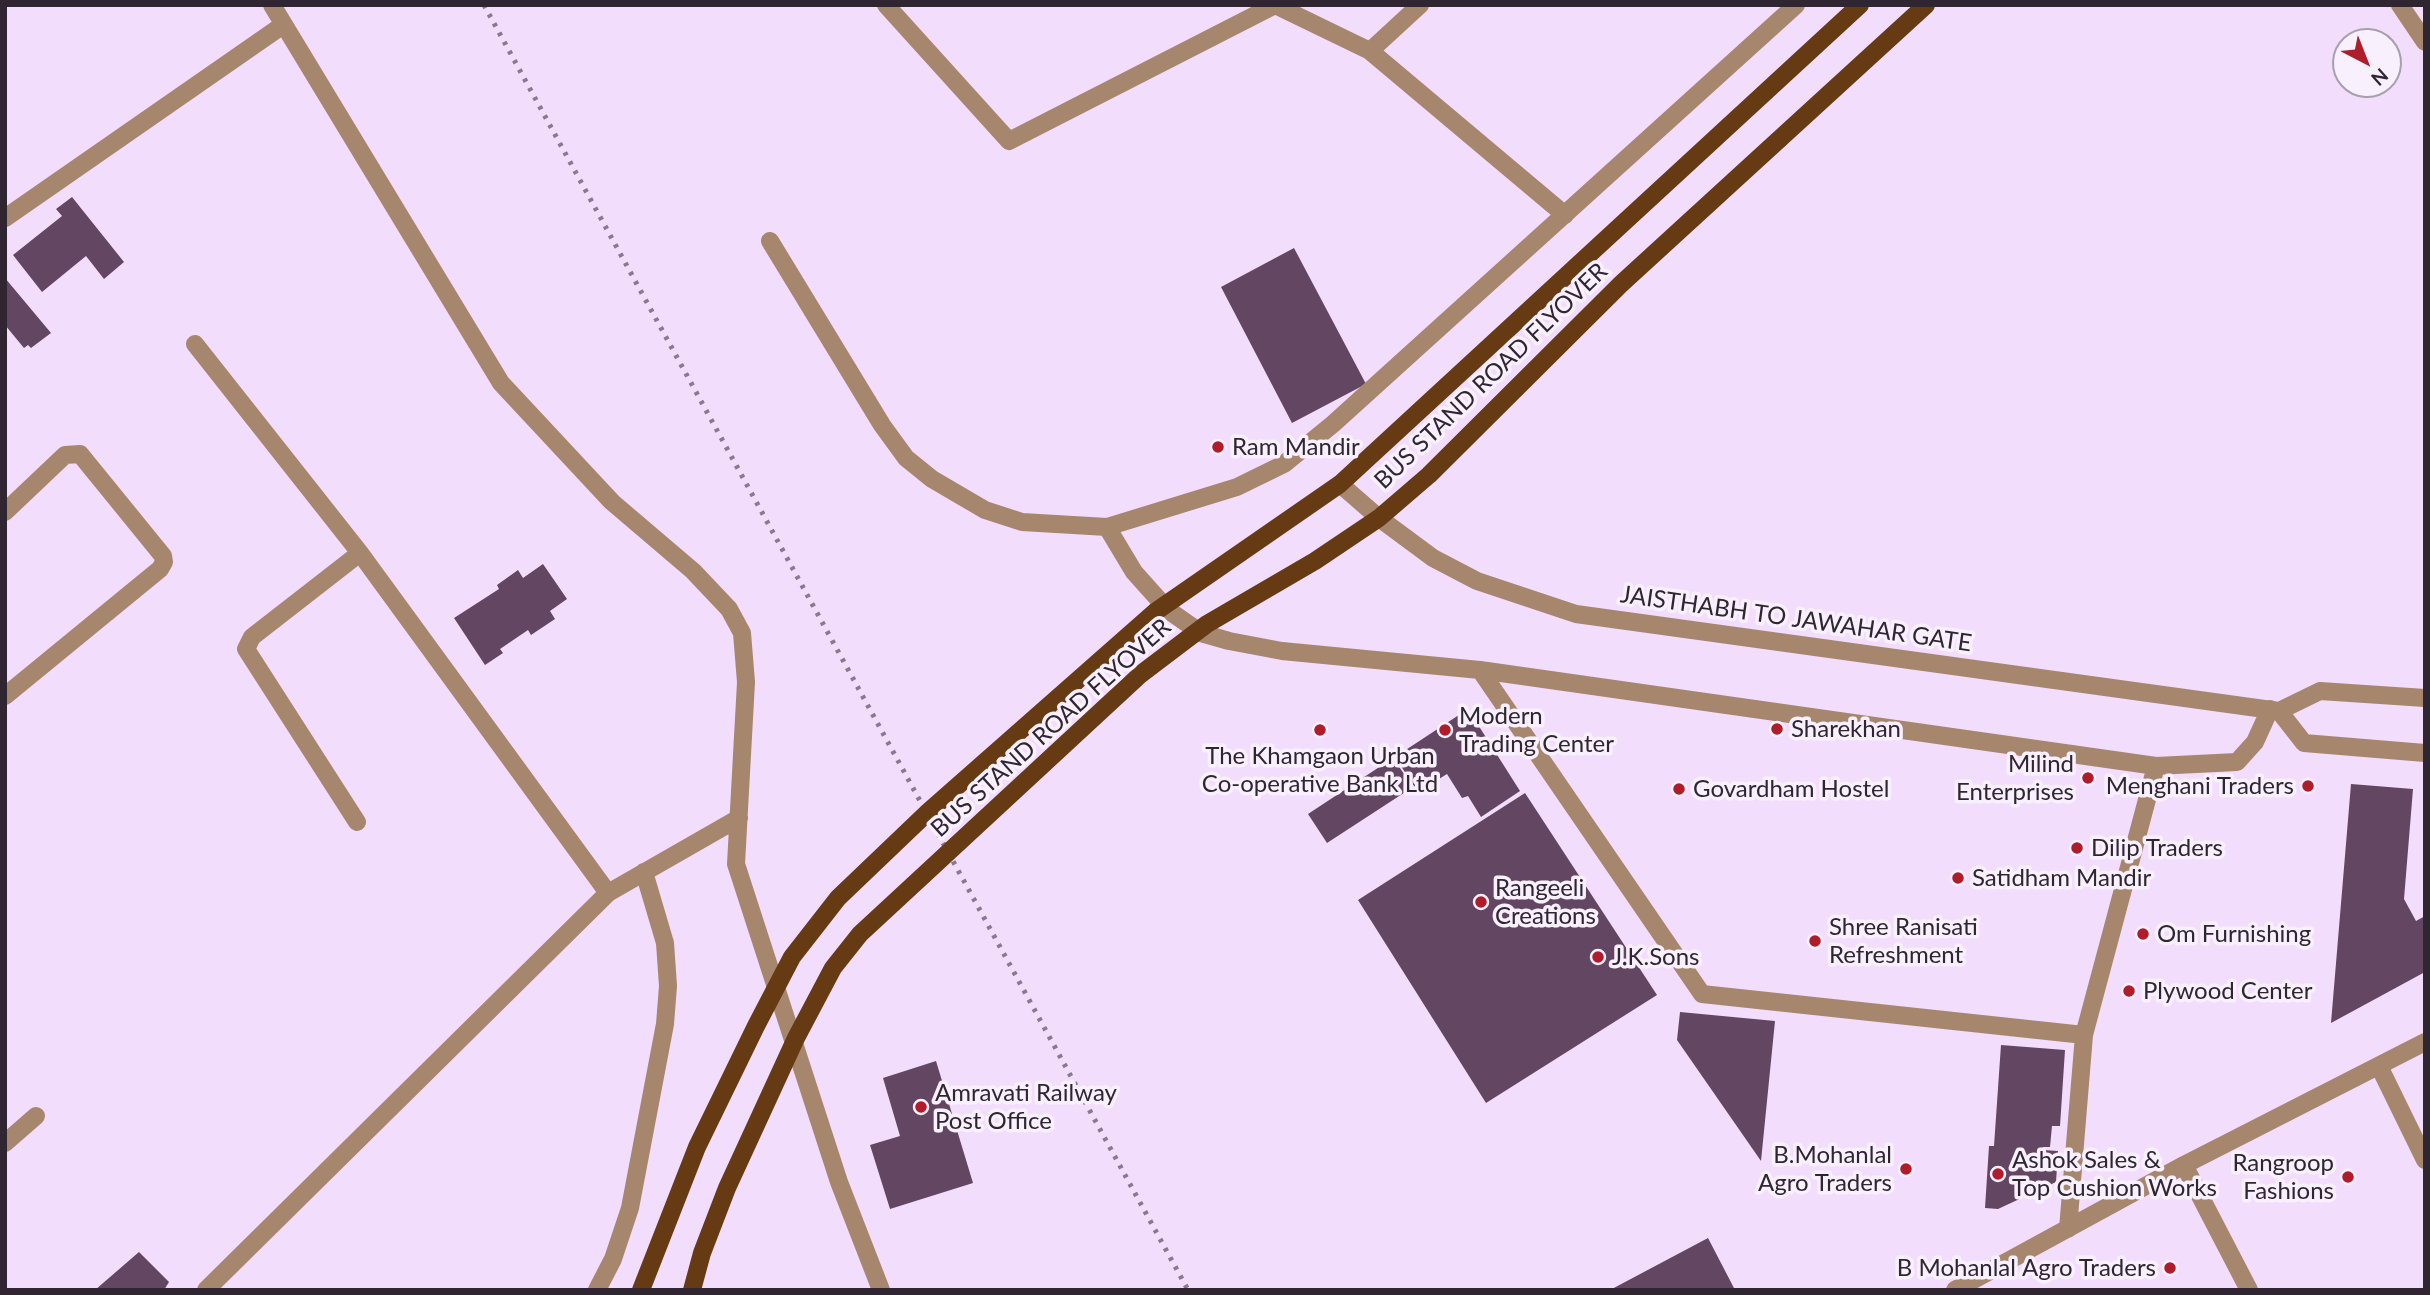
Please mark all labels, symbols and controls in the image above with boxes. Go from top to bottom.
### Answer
north arrow [2332,28,2402,98]
text: N [2367,64,2393,91]
street label: BUS STAND ROAD FLYOVER [1369,257,1613,495]
place label: Ram Mandir [1232,433,1360,461]
marker: Ram Mandir [1210,439,1226,455]
street label: JAISTHABH TO JAWAHAR GATE [1619,580,1973,658]
street label: BUS STAND ROAD FLYOVER [925,613,1177,843]
place label: Modern Trading Center [1459,702,1614,758]
place label: Sharekhan [1791,715,1901,743]
marker: Sharekhan [1769,721,1785,737]
marker: The Khamgaon Urban Co-operative Bank Ltd [1312,722,1328,738]
marker: Modern Trading Center [1437,722,1453,738]
place label: The Khamgaon Urban Co-operative Bank Ltd [1202,742,1438,798]
place label: Milind Enterprises [1956,750,2074,806]
marker: Milind Enterprises [2080,770,2096,786]
place label: Menghani Traders [2106,772,2294,800]
place label: Govardham Hostel [1693,775,1889,803]
marker: Menghani Traders [2300,778,2316,794]
marker: Govardham Hostel [1671,781,1687,797]
place label: Dilip Traders [2091,834,2223,862]
marker: Dilip Traders [2069,840,2085,856]
place label: Satidham Mandir [1972,864,2151,892]
marker: Satidham Mandir [1950,870,1966,886]
place label: Rangeeli Creations [1495,874,1596,930]
marker: Rangeeli Creations [1473,894,1489,910]
place label: Shree Ranisati Refreshment [1829,913,1978,969]
place label: Om Furnishing [2157,920,2311,948]
marker: Om Furnishing [2135,926,2151,942]
marker: Shree Ranisati Refreshment [1807,933,1823,949]
place label: J.K.Sons [1612,943,1700,971]
marker: J.K.Sons [1590,949,1606,965]
place label: Plywood Center [2143,977,2312,1005]
marker: Plywood Center [2121,983,2137,999]
place label: Amravati Railway Post Office [935,1079,1117,1135]
marker: Amravati Railway Post Office [913,1099,929,1115]
place label: B.Mohanlal Agro Traders [1758,1141,1892,1197]
place label: Ashok Sales & Top Cushion Works [2012,1146,2217,1202]
place label: Rangroop Fashions [2232,1149,2334,1205]
marker: B.Mohanlal Agro Traders [1898,1161,1914,1177]
marker: Ashok Sales & Top Cushion Works [1990,1166,2006,1182]
marker: Rangroop Fashions [2340,1169,2356,1185]
place label: B Mohanlal Agro Traders [1897,1254,2156,1282]
marker: B Mohanlal Agro Traders [2162,1260,2178,1276]

